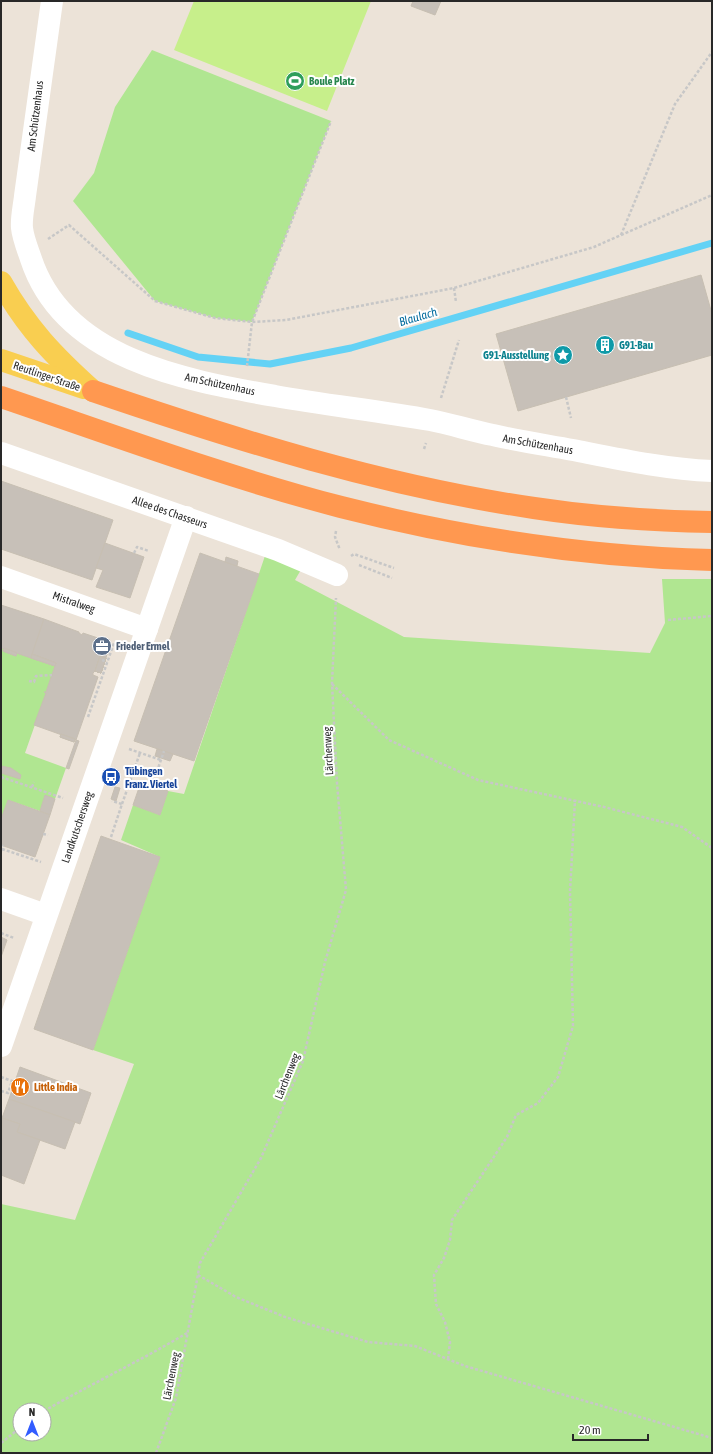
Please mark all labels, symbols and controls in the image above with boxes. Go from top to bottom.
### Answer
sports icon: Boule Platz [284,70,306,92]
place label: Boule Platz [309,75,355,87]
street label: Am Schützenhaus [25,80,45,152]
water label: Blaulach [397,305,439,329]
building icon: G91-Bau [594,334,616,356]
place label: G91-Bau [619,339,653,351]
place icon: G91-Ausstellung [552,344,574,366]
place label: G91-Ausstellung [483,349,549,361]
street label: Reutlinger Straße [12,359,82,393]
street label: Am Schützenhaus [184,371,256,397]
street label: Am Schützenhaus [502,432,574,456]
street label: Allee des Chasseurs [131,494,209,531]
street label: Mistralweg [51,589,97,615]
office icon: Frieder Ermel [91,635,113,657]
place label: Frieder Ermel [116,640,171,652]
street label: Lärchenweg [321,726,335,776]
place label: Tübingen Franz. Viertel [125,765,178,790]
bus stop icon: Tübingen Franz. Viertel [100,766,122,788]
street label: Landkutschersweg [59,789,95,864]
street label: Lärchenweg [272,1051,302,1101]
restaurant icon: Little India [9,1076,31,1098]
place label: Little India [34,1081,77,1093]
street label: Lärchenweg [160,1351,182,1401]
north arrow [12,1402,52,1442]
text: N [29,1406,35,1418]
scale bar [573,1416,648,1442]
text: 20 m [579,1423,601,1437]

